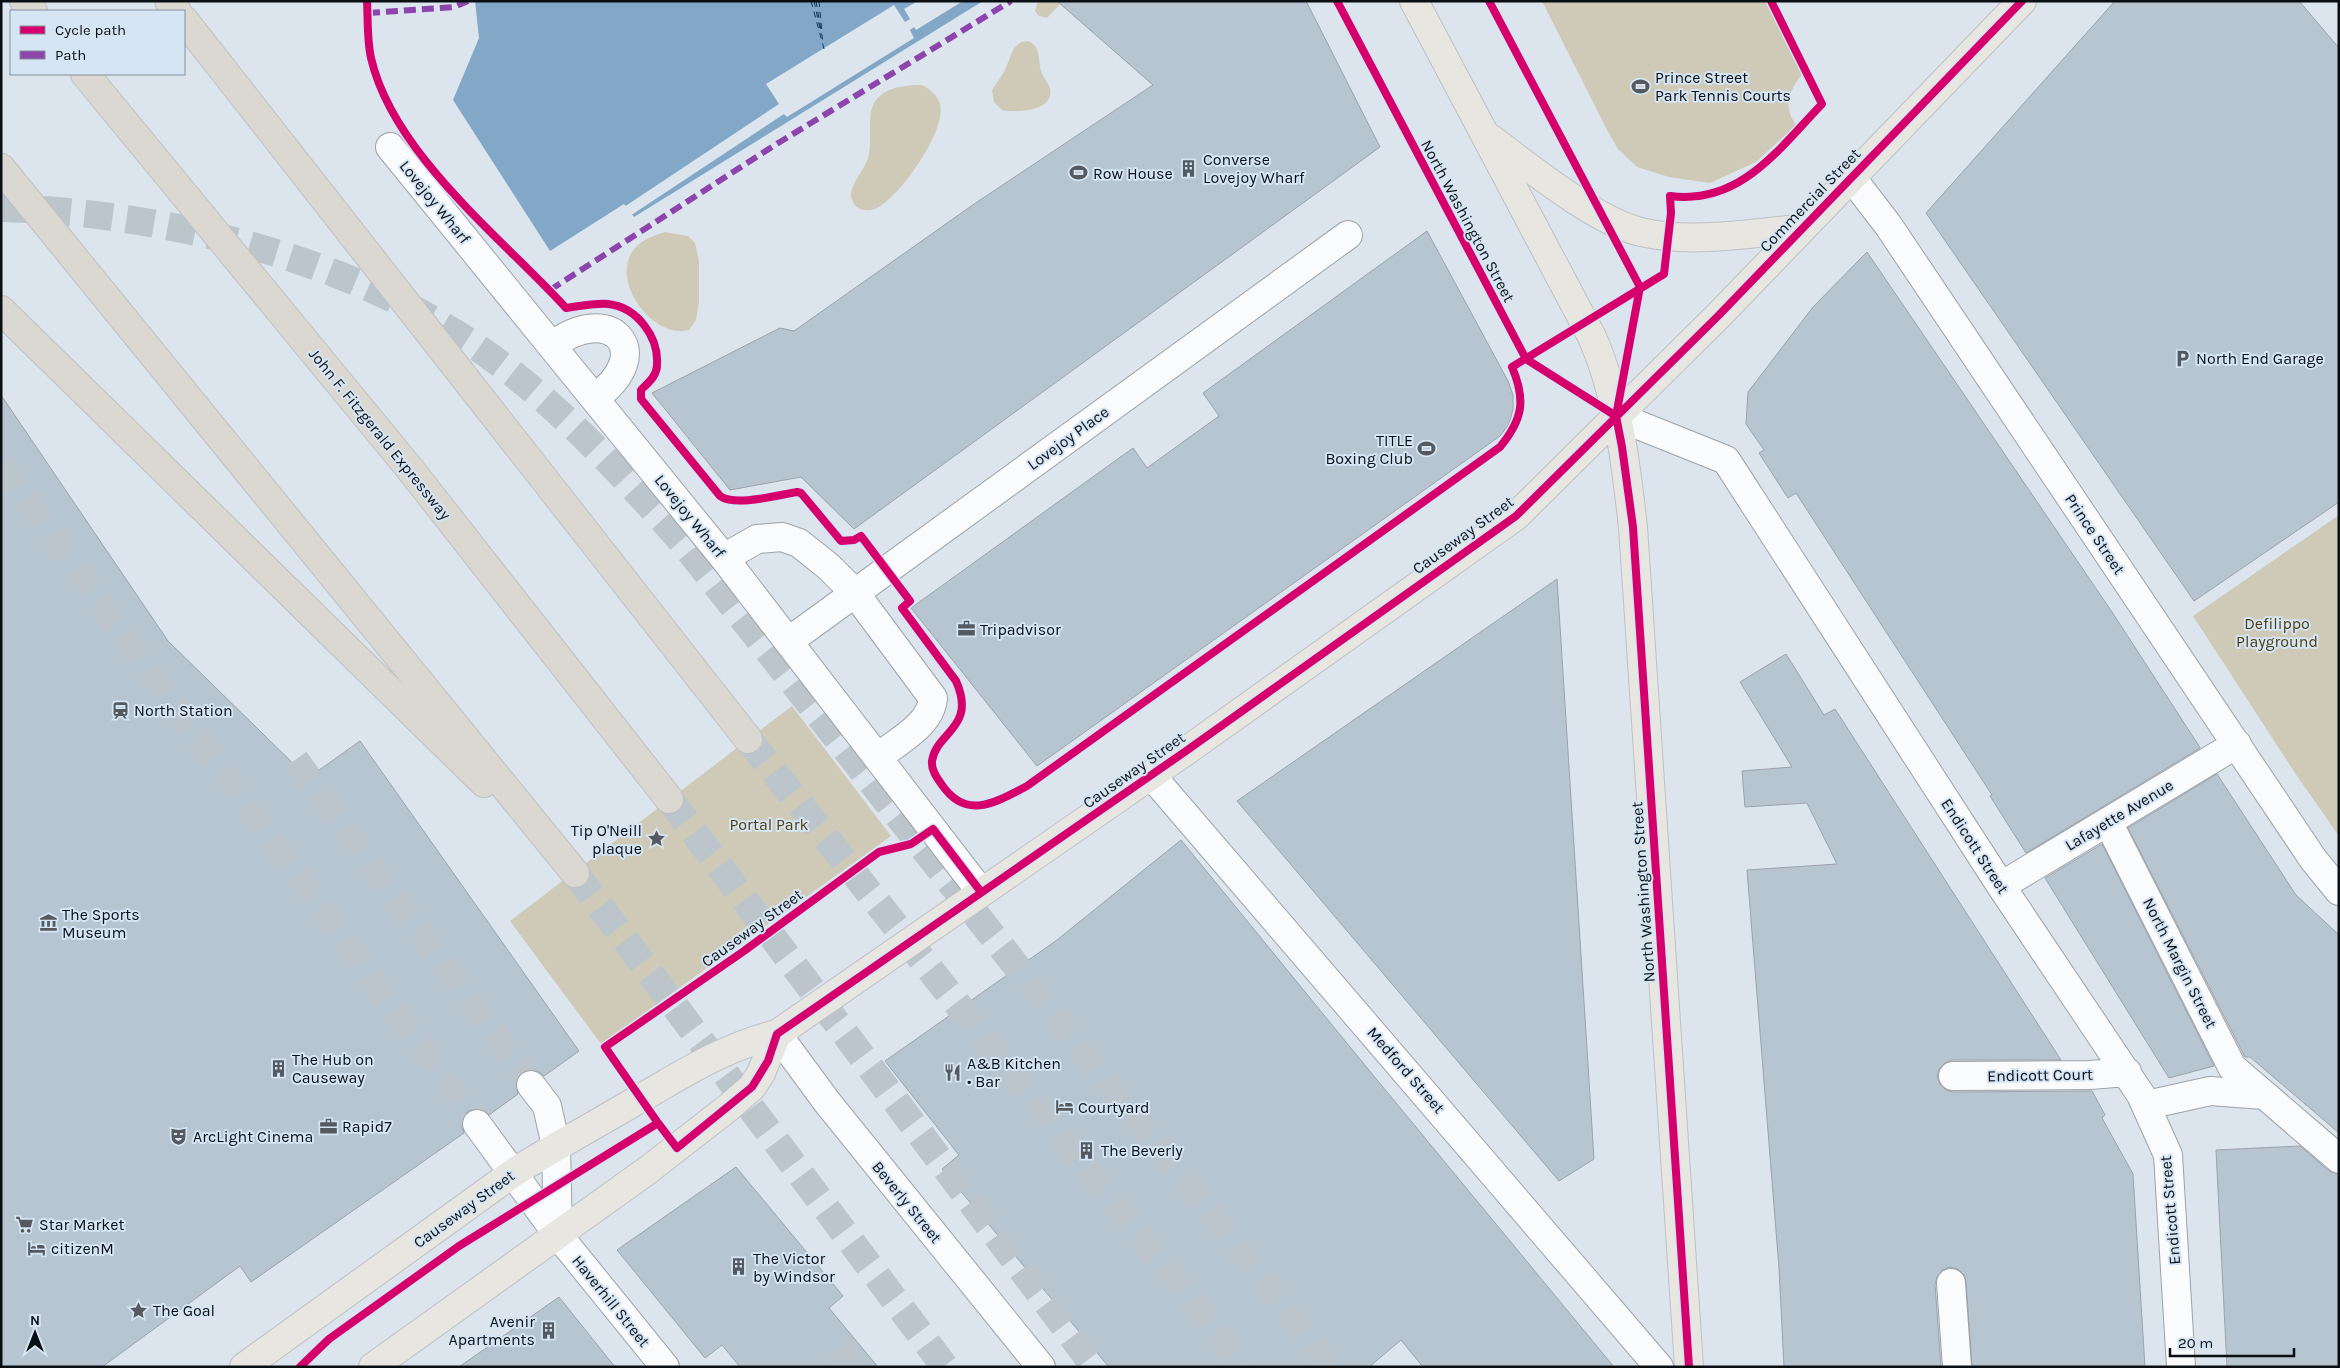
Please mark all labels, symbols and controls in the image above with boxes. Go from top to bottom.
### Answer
legend [10,10,185,75]
text: Cycle path [55,21,126,39]
text: Path [55,46,86,64]
place label: Prince Street Park Tennis Courts [1655,68,1791,105]
sports icon: Prince Street Park Tennis Courts [1631,76,1651,96]
street label: North Washington Street [1417,137,1519,305]
street label: Commercial Street [1756,144,1864,256]
place label: Converse Lovejoy Wharf [1203,150,1305,187]
street label: Lovejoy Wharf [396,157,475,248]
building icon: Converse Lovejoy Wharf [1179,158,1199,178]
sports icon: Row House [1069,163,1089,183]
place label: Row House [1093,164,1173,183]
street label: John F. Fitzgerald Expressway [305,345,455,524]
parking icon: North End Garage [2172,348,2192,368]
place label: North End Garage [2196,349,2324,368]
street label: Lovejoy Place [1024,402,1112,474]
place label: TITLE Boxing Club [1325,431,1413,468]
sports icon: TITLE Boxing Club [1417,439,1437,459]
street label: Lovejoy Wharf [651,471,730,562]
street label: Prince Street [2061,490,2129,578]
street label: Causeway Street [1409,492,1517,578]
park label: Defilippo Playground [2236,614,2318,651]
office icon: Tripadvisor [956,619,976,639]
place label: Tripadvisor [980,620,1061,639]
station icon: North Station [110,700,130,720]
place label: North Station [134,701,233,720]
street label: Causeway Street [1079,728,1189,812]
street label: Lafayette Avenue [2061,775,2177,855]
street label: Endicott Street [1937,795,2013,897]
street label: North Washington Street [1627,801,1659,983]
park label: Portal Park [730,815,808,834]
place label: Tip O'Neill plaque [571,821,642,858]
place icon: Tip O'Neill plaque [646,829,666,849]
street label: Causeway Street [698,885,806,971]
street label: North Margin Street [2139,895,2221,1031]
place label: The Sports Museum [62,905,140,942]
museum icon: The Sports Museum [38,913,58,933]
street label: Medford Street [1363,1023,1449,1117]
place label: The Hub on Causeway [292,1050,374,1087]
place label: A&B Kitchen • Bar [967,1054,1061,1091]
building icon: The Hub on Causeway [268,1058,288,1078]
restaurant icon: A&B Kitchen • Bar [943,1062,963,1082]
street label: Endicott Court [1987,1065,2093,1085]
hotel icon: Courtyard [1054,1097,1074,1117]
place label: Courtyard [1078,1098,1150,1117]
office icon: Rapid7 [318,1116,338,1136]
place label: Rapid7 [342,1117,392,1136]
theatre icon: ArcLight Cinema [169,1126,189,1146]
place label: ArcLight Cinema [193,1127,313,1146]
building icon: The Beverly [1077,1140,1097,1160]
place label: The Beverly [1101,1141,1183,1160]
street label: Endicott Street [2156,1155,2184,1265]
street label: Beverly Street [868,1157,946,1247]
street label: Causeway Street [410,1166,518,1252]
supermarket icon: Star Market [15,1214,35,1234]
place label: Star Market [39,1215,124,1234]
hotel icon: citizenM [27,1238,47,1258]
place label: citizenM [51,1239,114,1258]
place label: The Victor by Windsor [753,1249,835,1286]
street label: Haverhill Street [568,1251,654,1351]
building icon: The Victor by Windsor [729,1257,749,1277]
place icon: The Goal [129,1300,149,1320]
place label: The Goal [153,1301,215,1320]
north arrow [10,1308,60,1358]
text: N [30,1312,40,1329]
place label: Avenir Apartments [449,1312,535,1349]
building icon: Avenir Apartments [539,1320,559,1340]
scale bar [2170,1326,2294,1358]
text: 20 m [2178,1334,2213,1352]

